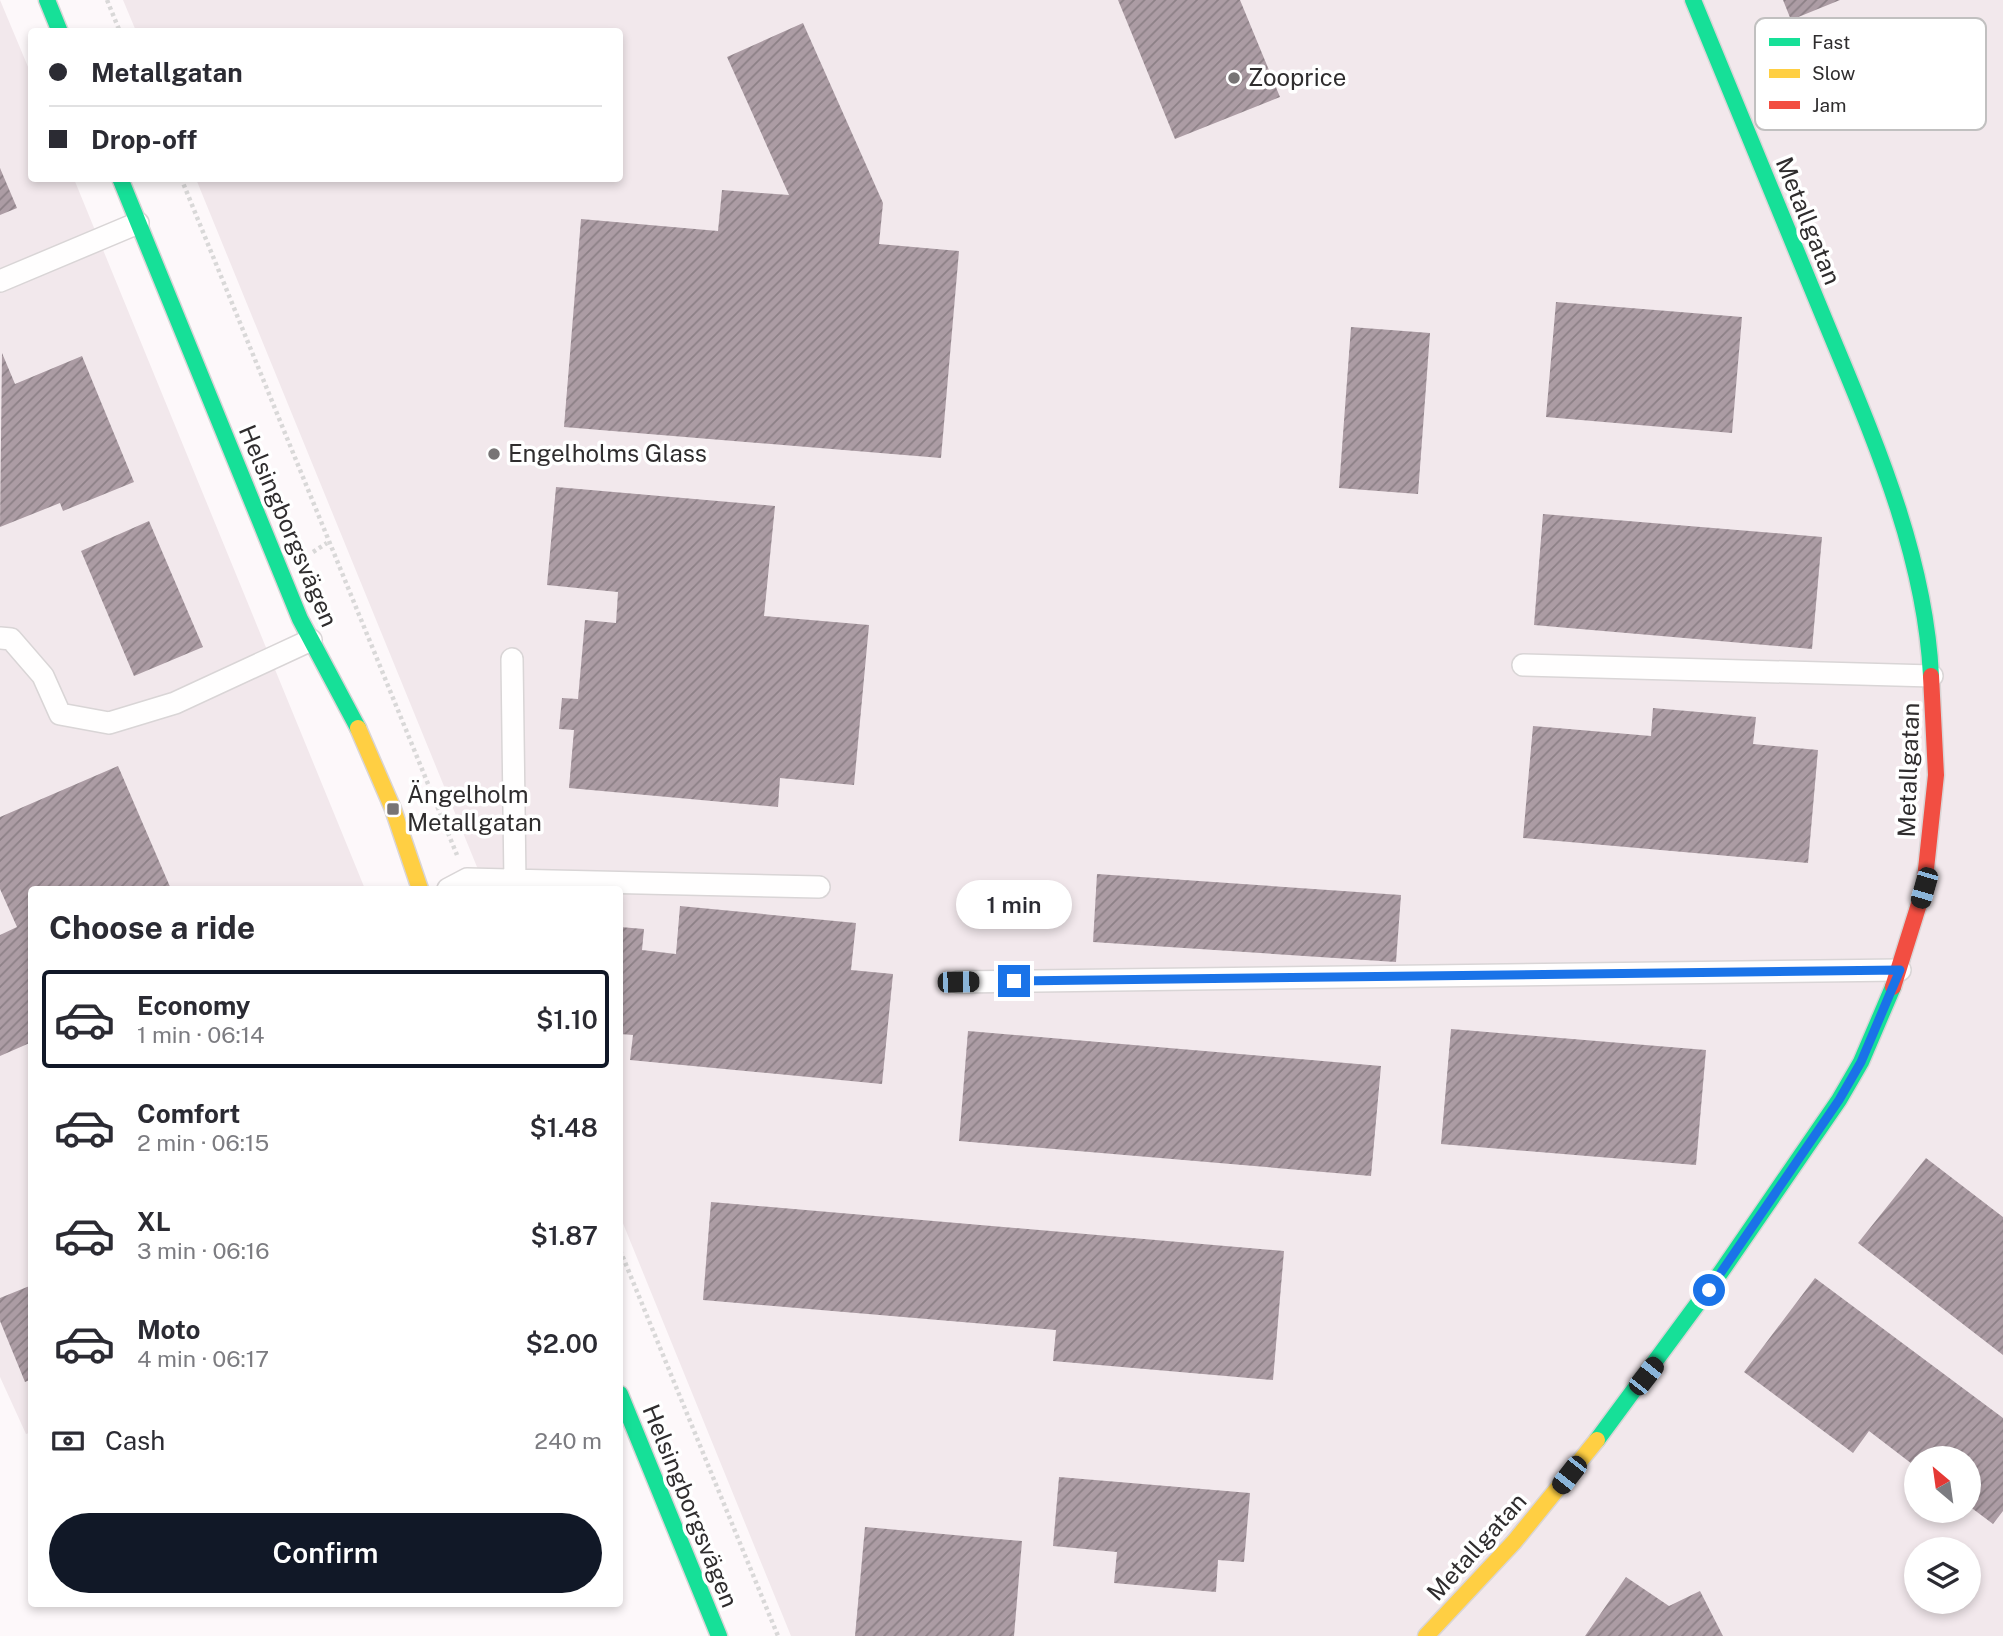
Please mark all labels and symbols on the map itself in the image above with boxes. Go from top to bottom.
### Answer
legend [1755,18,1986,130]
text: Fast [1812,31,1850,53]
text: Slow [1812,62,1856,84]
place label: Zooprice [1248,63,1346,91]
marker: Zooprice [1226,70,1242,86]
text: Jam [1812,94,1846,116]
street label: Metallgatan [1771,153,1847,288]
street label: Helsingborgsvägen [234,421,344,631]
place label: Engelholms Glass [508,439,707,467]
marker: Engelholms Glass [486,446,502,462]
street label: Metallgatan [1892,702,1924,838]
place label: Ängelholm Metallgatan [407,780,542,836]
marker: Ängelholm Metallgatan [385,801,401,817]
car [1909,865,1940,911]
callout: 1 min [956,880,1072,928]
route end [998,965,1030,997]
car [937,971,980,993]
route start [1693,1274,1725,1306]
car [1625,1353,1668,1399]
street label: Helsingborgsvägen [637,1400,744,1611]
north arrow [1904,1446,1981,1522]
car [1548,1452,1591,1498]
street label: Metallgatan [1421,1487,1532,1606]

